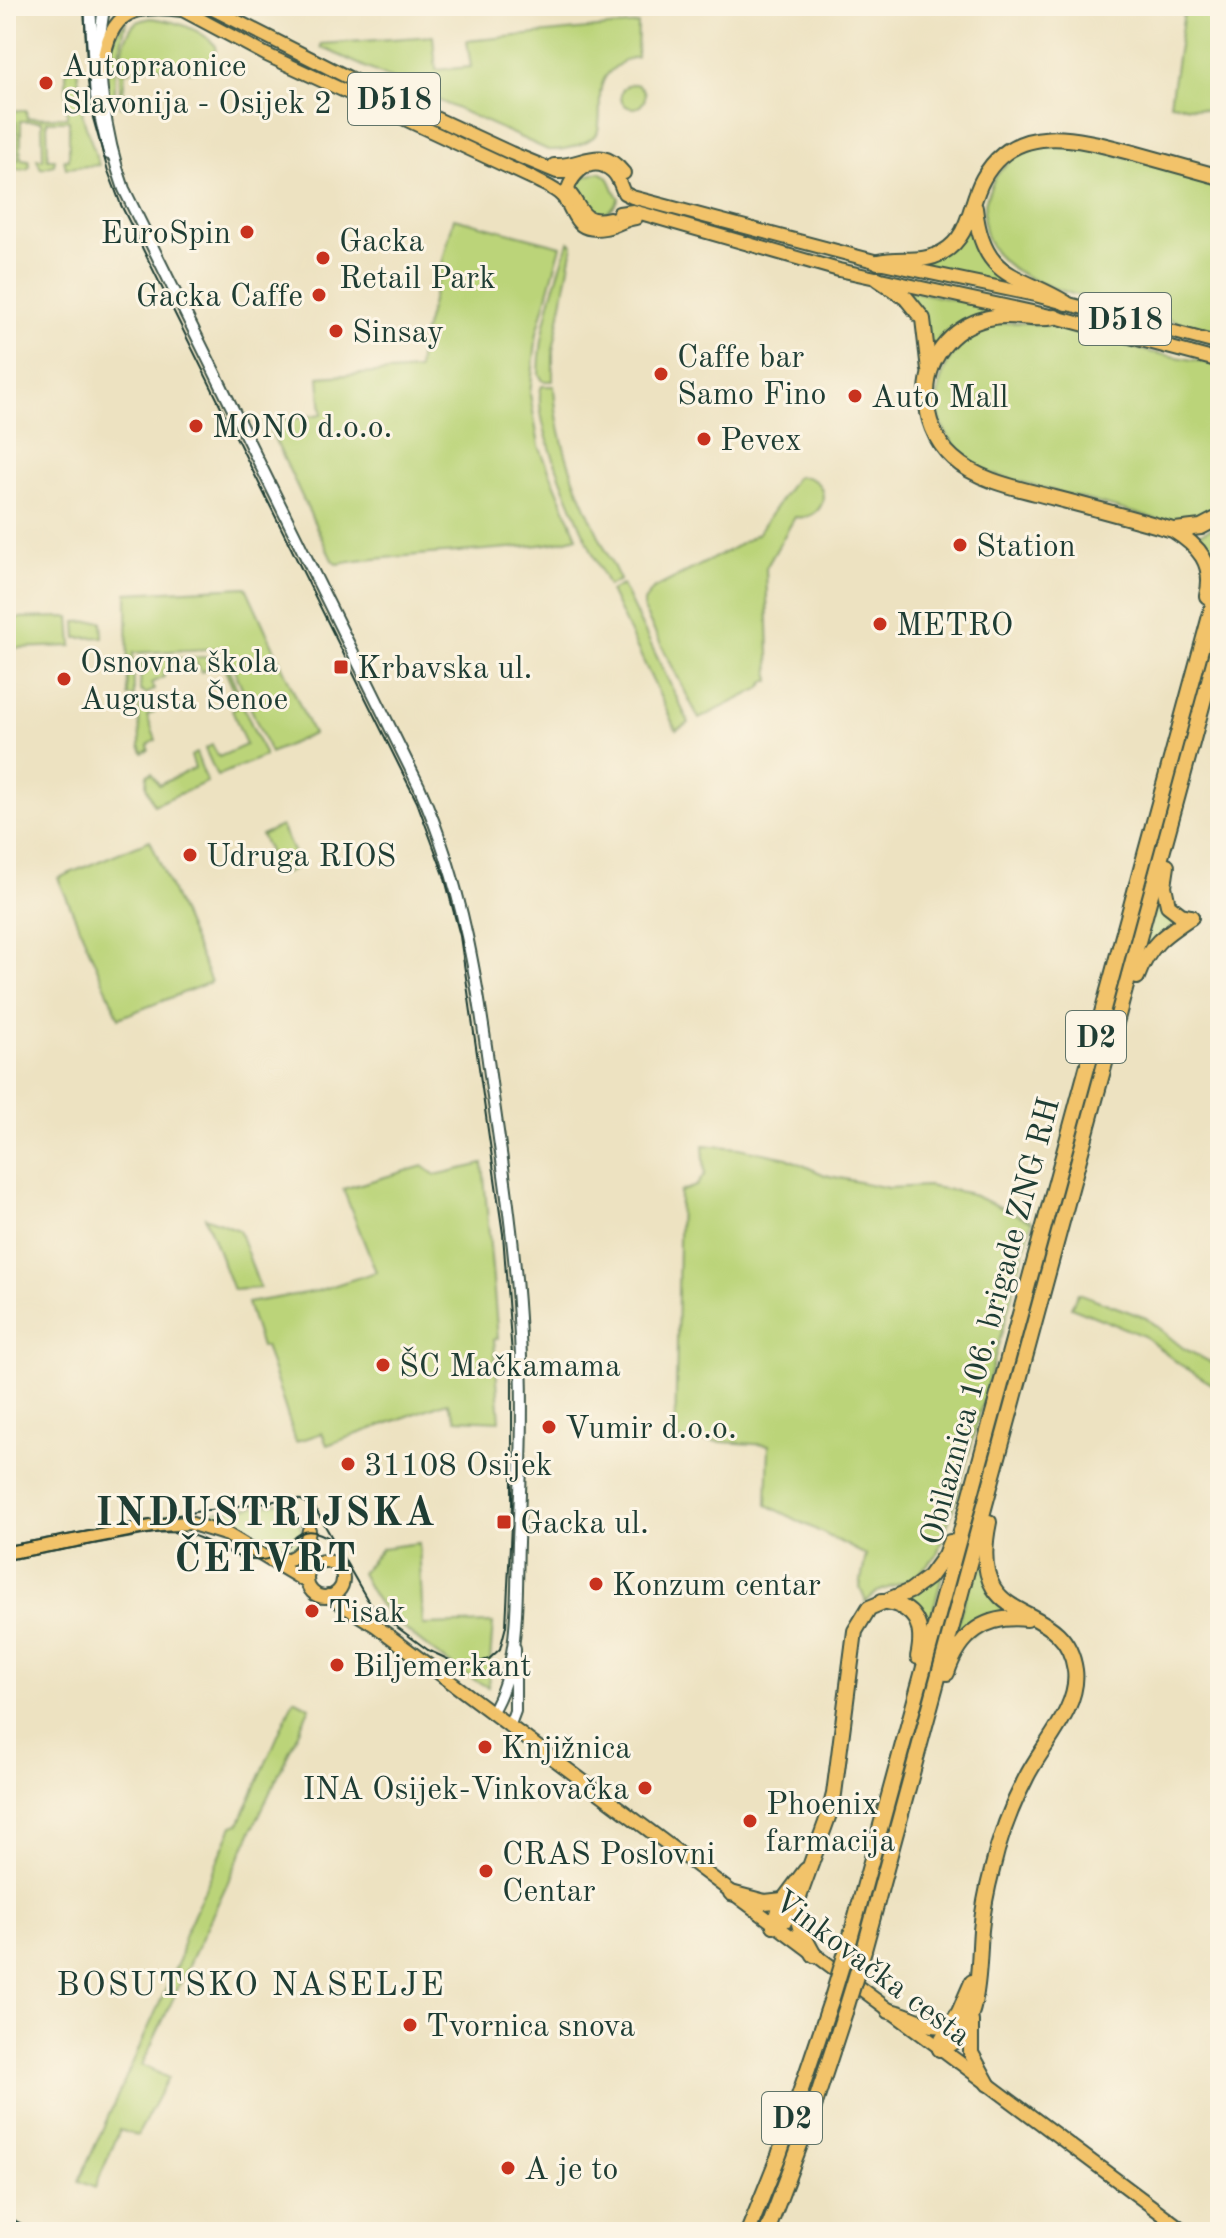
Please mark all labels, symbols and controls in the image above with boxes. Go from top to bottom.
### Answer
place label: Autopraonice Slavonija - Osijek 2 [62,52,332,121]
road number: D518 [348,73,440,125]
marker: Autopraonice Slavonija - Osijek 2 [37,74,55,92]
place label: EuroSpin [101,219,231,251]
marker: EuroSpin [238,223,256,241]
place label: Gacka Retail Park [339,227,496,296]
marker: Gacka Retail Park [314,249,332,267]
place label: Gacka Caffe [136,282,303,314]
marker: Gacka Caffe [310,286,328,304]
road number: D518 [1079,293,1171,345]
place label: Sinsay [352,318,444,350]
marker: Sinsay [327,322,345,340]
place label: Caffe bar Samo Fino [677,343,826,412]
marker: Caffe bar Samo Fino [652,365,670,383]
place label: Auto Mall [871,383,1008,415]
marker: Auto Mall [846,387,864,405]
place label: MONO d.o.o. [212,413,393,445]
marker: MONO d.o.o. [187,417,205,435]
place label: Pevex [720,426,802,458]
marker: Pevex [695,430,713,448]
place label: Station [976,532,1076,564]
marker: Station [951,536,969,554]
place label: METRO [896,611,1013,643]
marker: METRO [871,615,889,633]
place label: Osnovna škola Augusta Šenoe [80,648,288,717]
place label: Krbavska ul. [357,654,532,686]
marker: Krbavska ul. [332,658,350,676]
marker: Osnovna škola Augusta Šenoe [55,670,73,688]
place label: Udruga RIOS [206,842,396,874]
marker: Udruga RIOS [181,846,199,864]
road number: D2 [1066,1011,1126,1063]
street label: Obilaznica 106. brigade ZNG RH [917,1095,1067,1549]
place label: ŠC Mačkamama [399,1346,621,1384]
marker: ŠC Mačkamama [374,1356,392,1374]
place label: Vumir d.o.o. [565,1414,737,1446]
marker: Vumir d.o.o. [540,1418,558,1436]
place label: 31108 Osijek [364,1451,552,1483]
marker: 31108 Osijek [339,1455,357,1473]
district label: INDUSTRIJSKA ČETVRT [95,1495,437,1581]
place label: Gacka ul. [520,1509,649,1541]
marker: Gacka ul. [495,1513,513,1531]
place label: Konzum centar [612,1571,821,1603]
marker: Konzum centar [587,1575,605,1593]
place label: Tisak [328,1598,406,1630]
marker: Tisak [303,1602,321,1620]
place label: Biljemerkant [353,1652,532,1684]
marker: Biljemerkant [328,1656,346,1674]
place label: Knjižnica [501,1734,631,1766]
marker: Knjižnica [476,1738,494,1756]
place label: INA Osijek-Vinkovačka [302,1775,629,1807]
marker: INA Osijek-Vinkovačka [636,1779,654,1797]
place label: Phoenix farmacija [766,1790,896,1859]
marker: Phoenix farmacija [741,1812,759,1830]
place label: CRAS Poslovni Centar [502,1840,716,1909]
marker: CRAS Poslovni Centar [477,1862,495,1880]
street label: Vinkovačka cesta [767,1885,976,2054]
district label: BOSUTSKO NASELJE [56,1969,446,2003]
place label: Tvornica snova [426,2012,636,2044]
marker: Tvornica snova [401,2016,419,2034]
road number: D2 [762,2092,822,2144]
place label: A je to [524,2155,618,2187]
marker: A je to [499,2159,517,2177]

